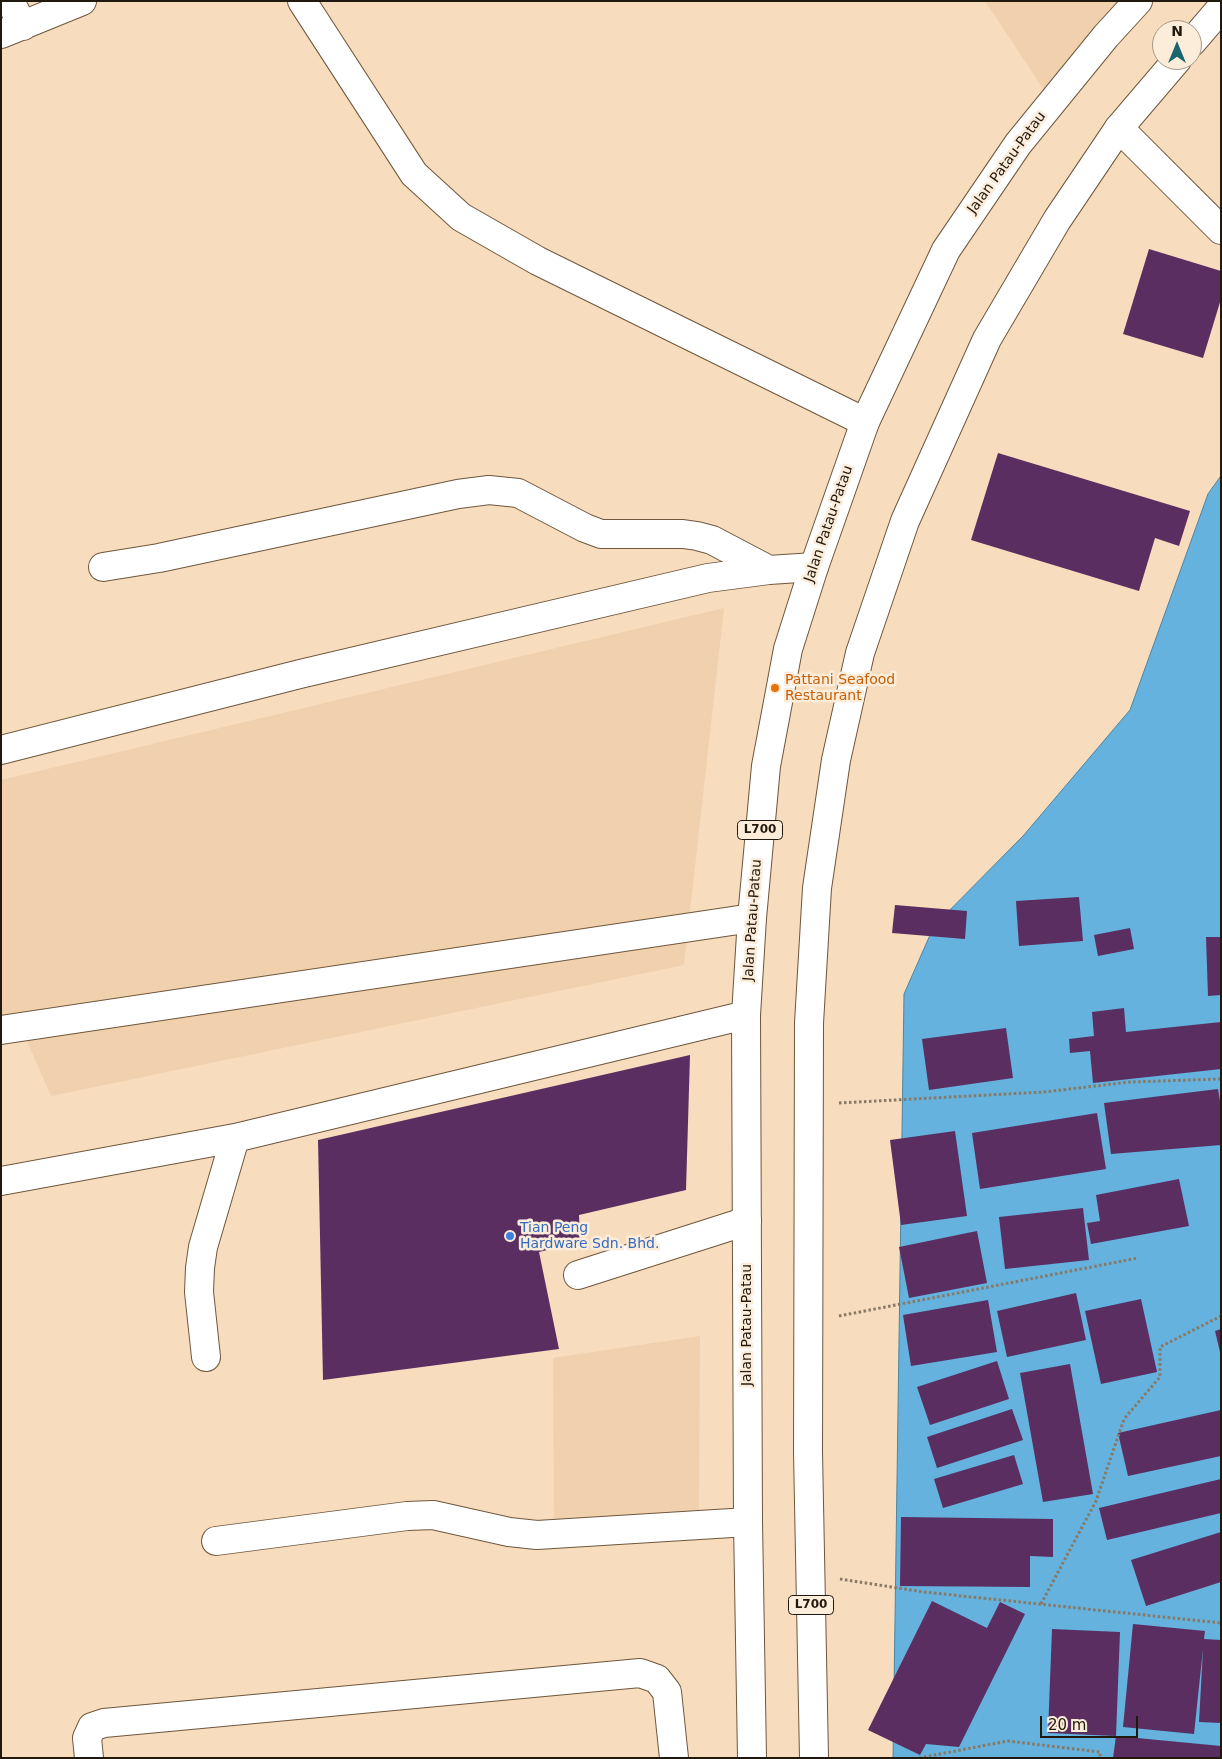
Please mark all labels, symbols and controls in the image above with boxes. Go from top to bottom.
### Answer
north arrow [1152,20,1202,70]
text: N [1171,23,1183,39]
street label: Jalan Patau-Patau [964,109,1050,217]
street label: Jalan Patau-Patau [801,463,857,585]
place label: Pattani Seafood Restaurant [785,672,895,704]
marker: Pattani Seafood Restaurant [769,682,781,694]
road number: L700 [738,820,782,840]
street label: Jalan Patau-Patau [740,858,766,982]
place label: Tian Peng Hardware Sdn. Bhd. [520,1220,659,1252]
marker: Tian Peng Hardware Sdn. Bhd. [504,1230,516,1242]
street label: Jalan Patau-Patau [739,1264,755,1386]
road number: L700 [788,1596,834,1614]
scale bar [1042,1706,1140,1738]
text: 20 m [1048,1716,1086,1734]

